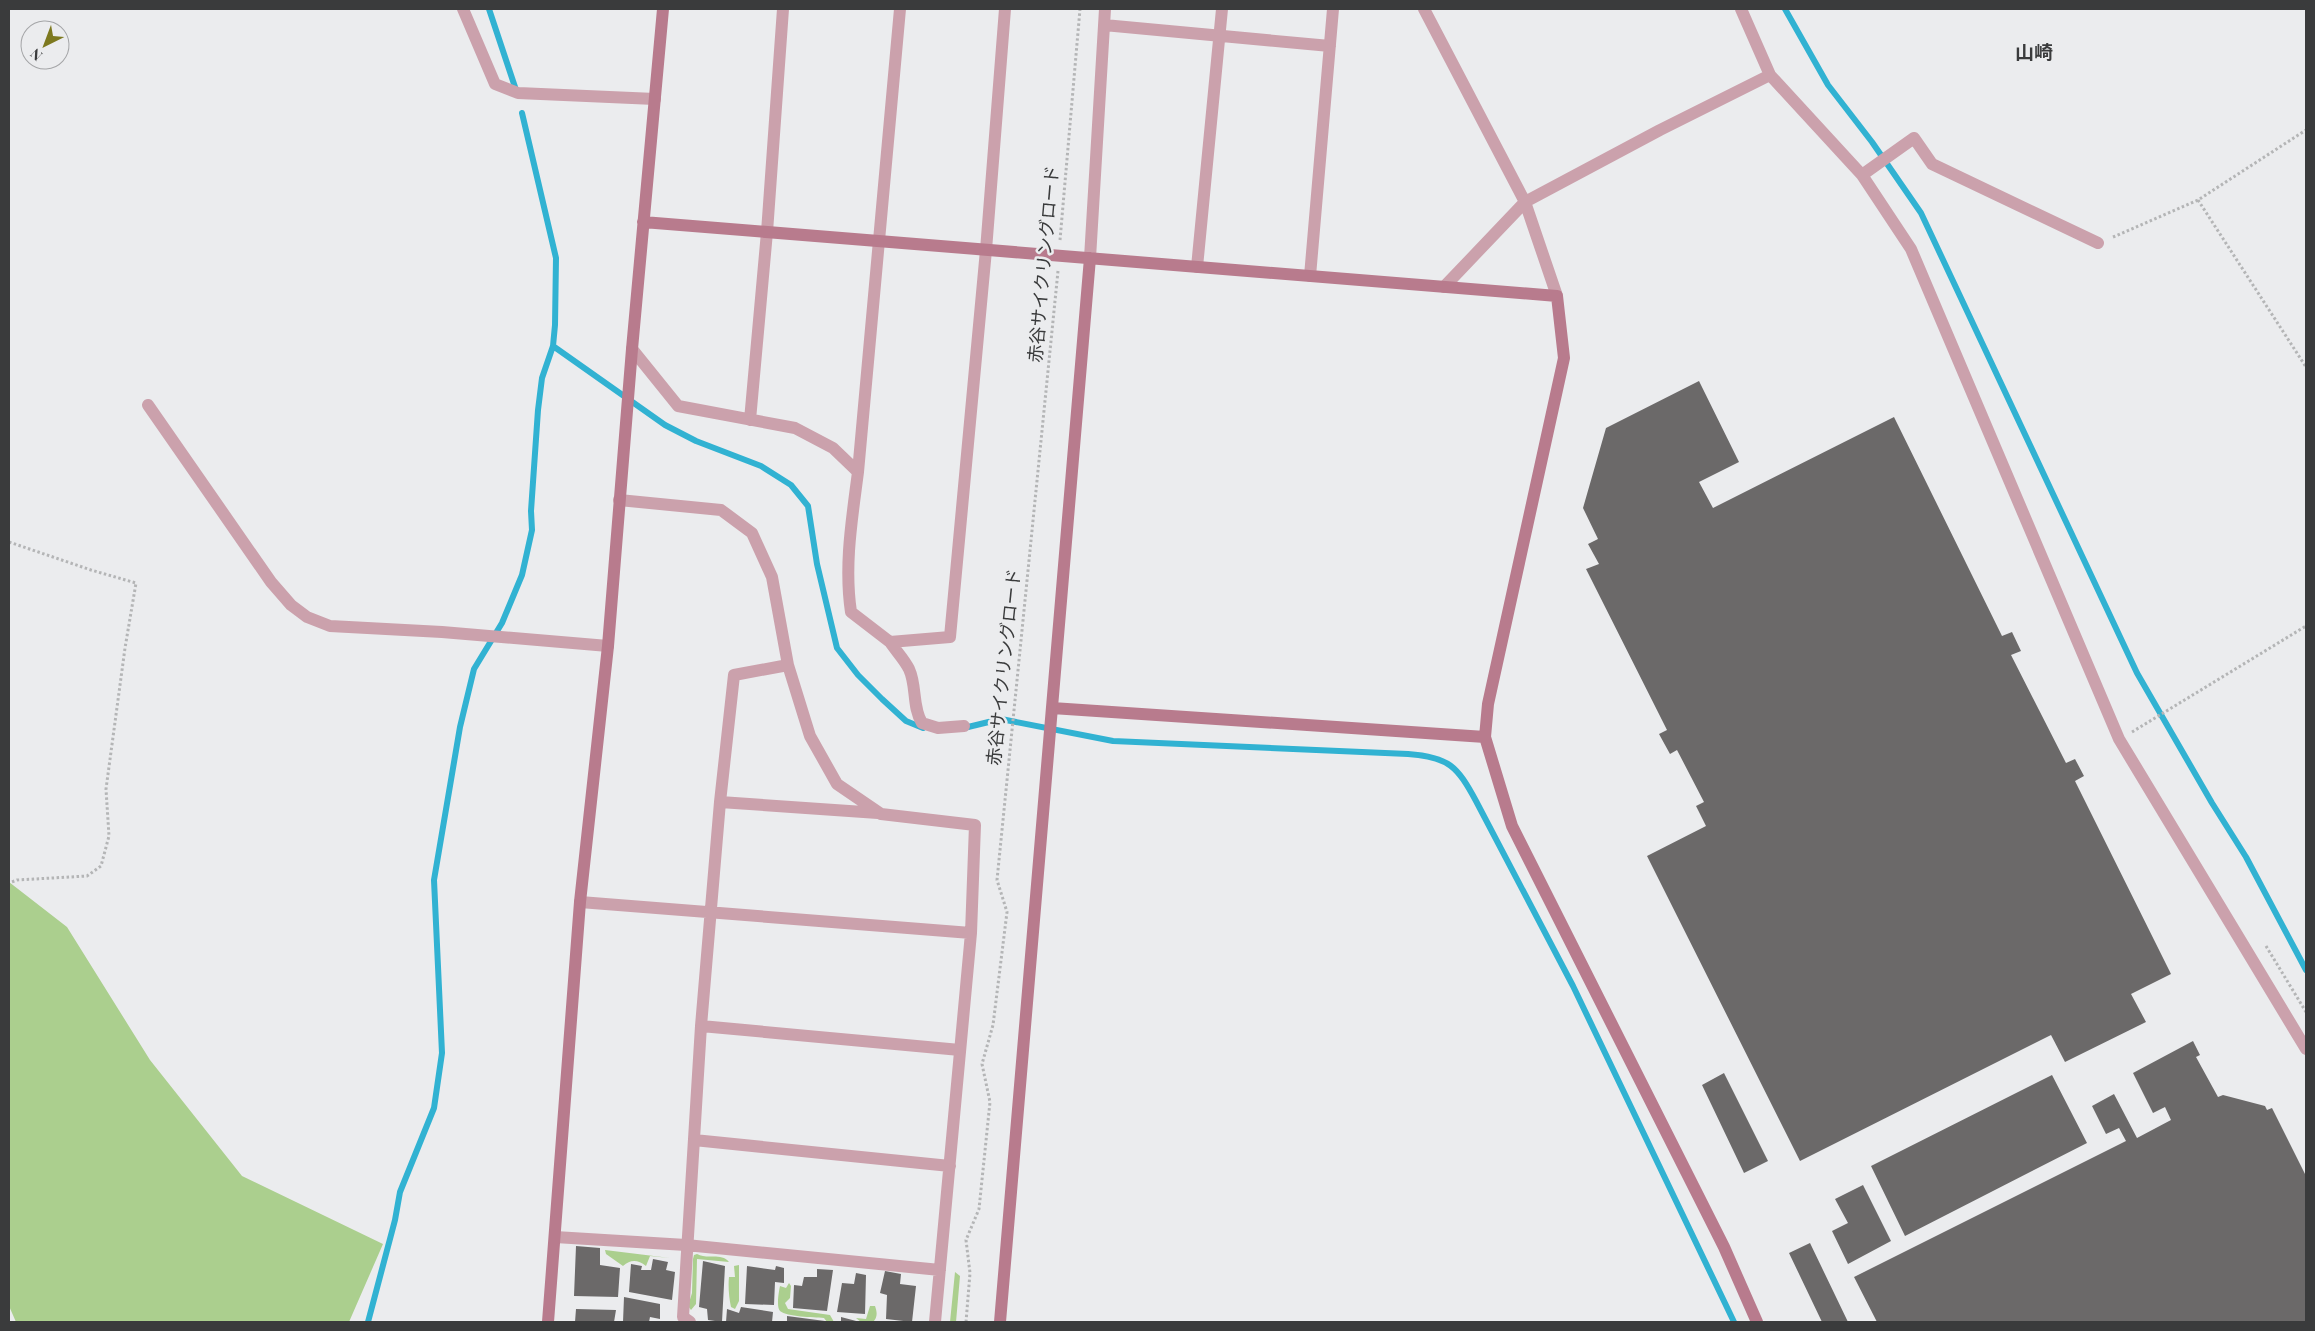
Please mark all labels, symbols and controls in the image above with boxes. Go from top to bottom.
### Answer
north arrow [20,20,70,70]
district label: 山崎 [2015,38,2053,64]
text: N [26,45,46,65]
street label: 赤谷サイクリングロード [1022,164,1064,363]
street label: 赤谷サイクリングロード [981,567,1025,766]

